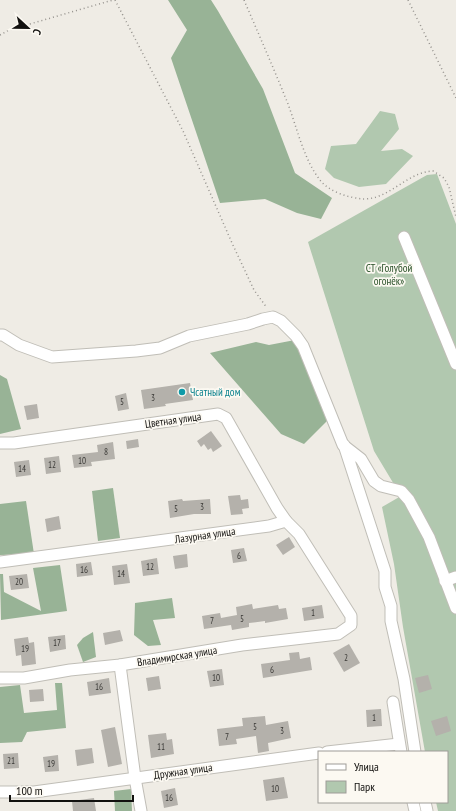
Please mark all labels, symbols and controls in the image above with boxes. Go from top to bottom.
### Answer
north arrow [8,8,48,48]
text: С [30,27,45,37]
park label: СТ «Голубой огонёк» [366,261,412,288]
place label: Чсатный дом [190,385,241,399]
marker: Чсатный дом [177,387,187,397]
house number: 3 [151,392,155,403]
house number: 5 [120,396,124,407]
street label: Цветная улица [144,409,202,431]
house number: 8 [104,446,108,457]
house number: 10 [78,455,86,466]
house number: 12 [48,459,56,470]
house number: 14 [18,463,26,474]
house number: 3 [200,501,204,512]
house number: 5 [174,503,178,514]
street label: Лазурная улица [173,524,236,546]
house number: 6 [237,550,241,561]
house number: 12 [146,561,154,572]
house number: 16 [80,564,88,575]
house number: 14 [117,568,125,579]
house number: 20 [15,576,23,587]
house number: 1 [311,607,315,618]
house number: 5 [240,613,244,624]
house number: 7 [210,615,214,626]
house number: 17 [53,637,61,648]
house number: 19 [21,643,29,654]
street label: Владимирская улица [136,643,218,669]
house number: 2 [344,652,348,663]
house number: 6 [270,664,274,675]
house number: 10 [212,672,220,683]
house number: 16 [95,681,103,692]
house number: 1 [372,712,376,723]
house number: 5 [253,721,257,732]
house number: 3 [280,725,284,736]
house number: 7 [225,731,229,742]
house number: 11 [157,741,165,752]
legend [318,751,448,803]
house number: 21 [7,755,15,766]
house number: 19 [47,758,55,769]
text: Улица [354,759,379,774]
street label: Дружная улица [153,760,213,782]
scale bar [10,777,133,803]
text: Парк [354,779,375,794]
text: 100 m [16,783,43,798]
house number: 10 [271,783,279,794]
house number: 16 [165,792,173,803]

